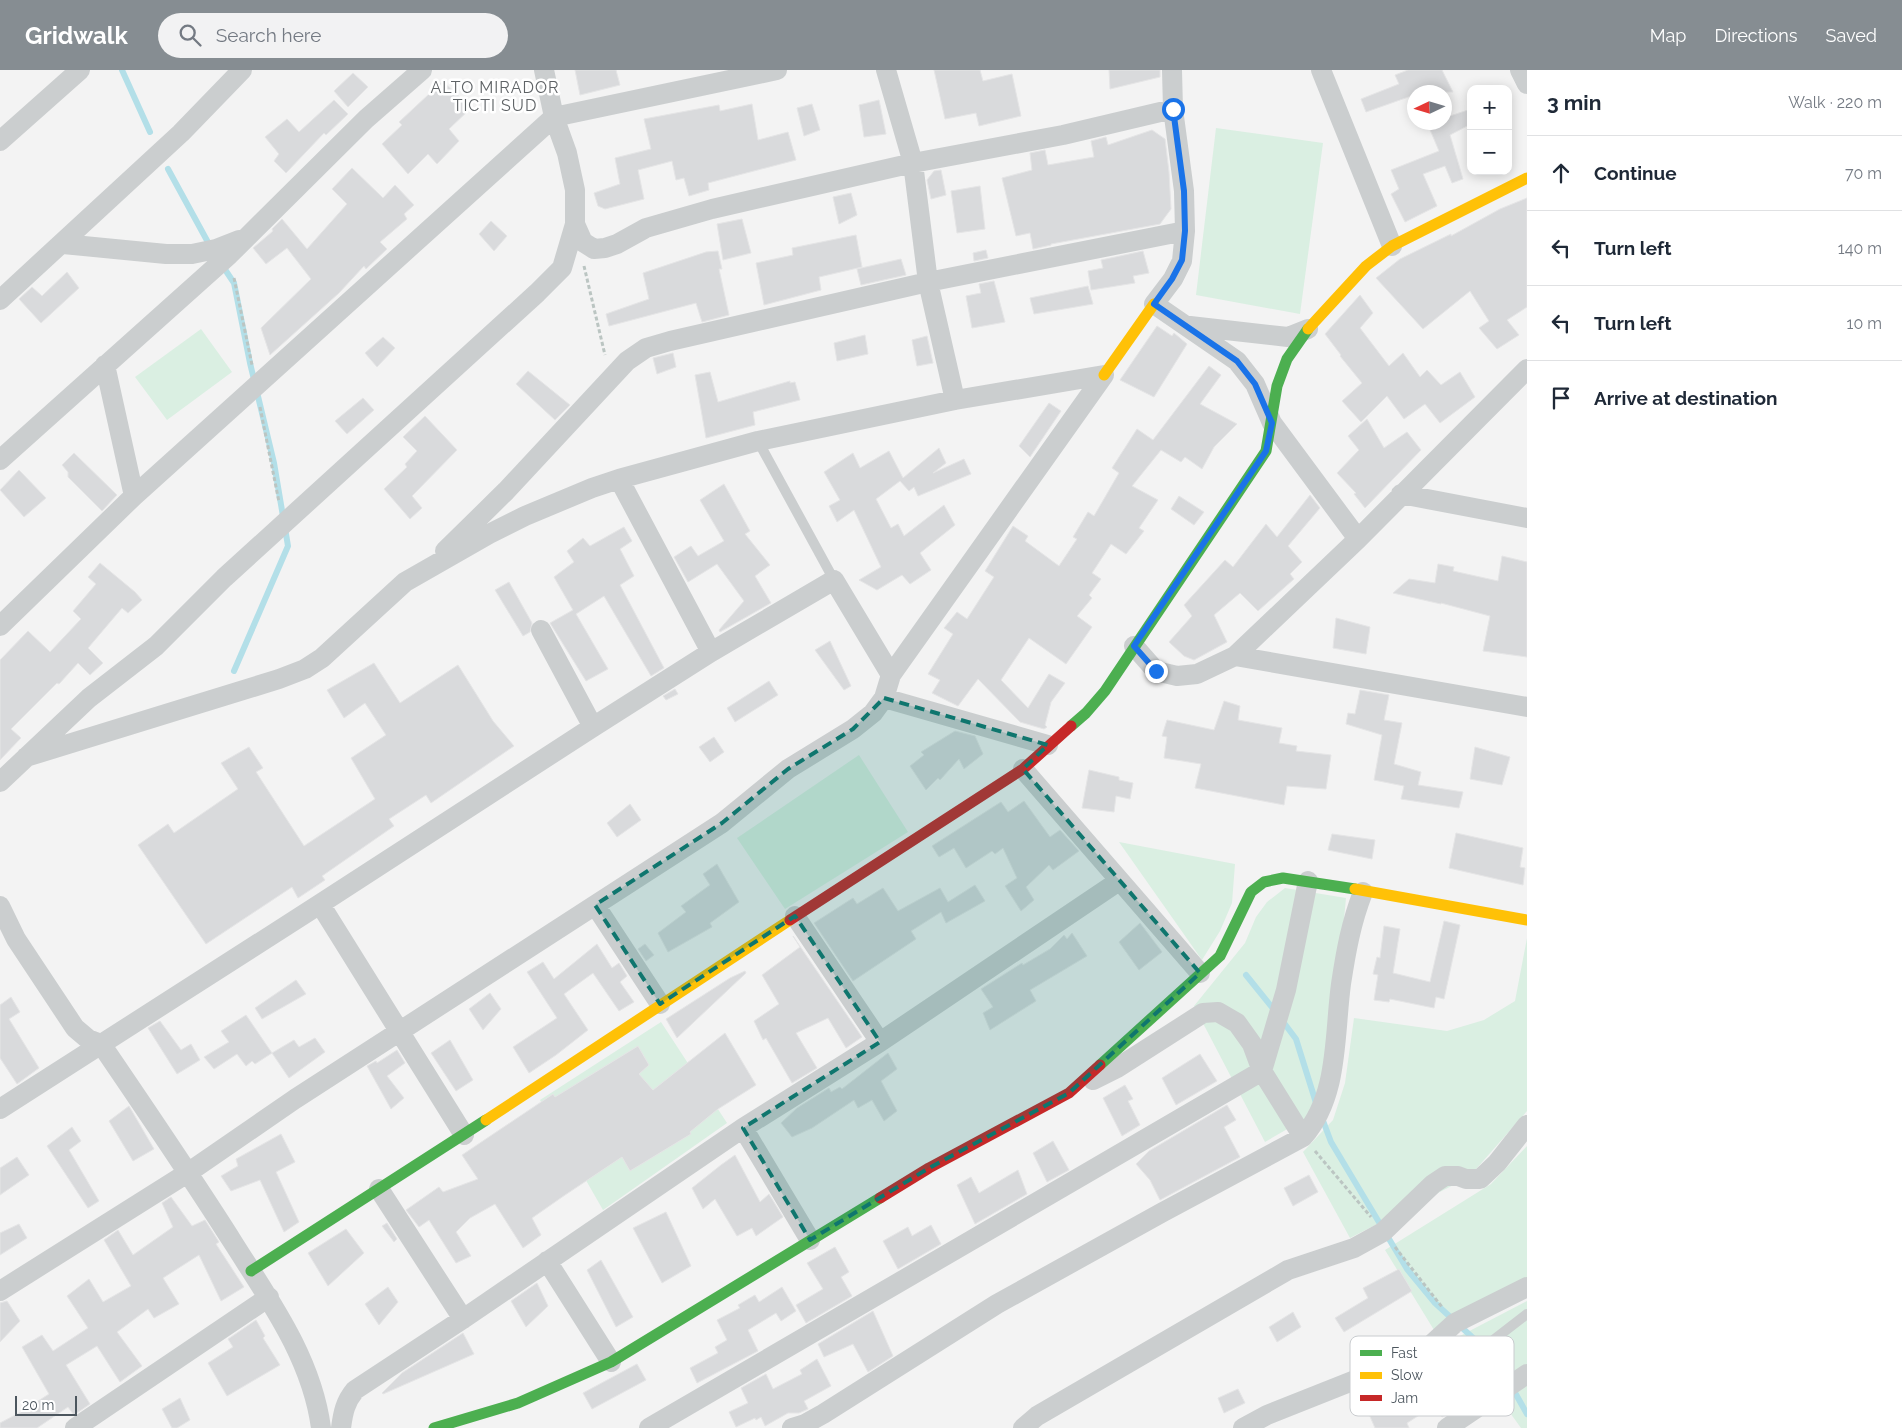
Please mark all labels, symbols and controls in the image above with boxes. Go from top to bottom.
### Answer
search box [158,13,508,58]
text: Gridwalk [25,21,128,50]
icon: search [176,21,204,49]
text: Search here [216,24,321,46]
text: Map [1650,25,1686,46]
text: Directions [1714,25,1798,46]
text: Saved [1826,25,1877,46]
district label: ALTO MIRADOR TICTI SUD [431,78,559,115]
north arrow [1407,85,1452,130]
map controls [1467,85,1512,175]
button: + [1467,85,1512,130]
text: 3 min [1547,90,1601,115]
text: Walk · 220 m [1788,93,1882,112]
route start [1162,98,1185,121]
button: − [1467,130,1512,175]
icon: ahead [1547,159,1575,187]
text: Continue [1594,162,1677,184]
text: 70 m [1845,164,1882,183]
icon: left [1547,234,1575,262]
text: Turn left [1594,237,1671,259]
text: 140 m [1838,239,1882,258]
icon: left [1547,309,1575,337]
text: Turn left [1594,312,1671,334]
text: 10 m [1847,314,1882,333]
icon: arrive [1547,384,1575,412]
text: Arrive at destination [1594,387,1778,409]
route end [1145,660,1168,683]
legend [1350,1336,1514,1416]
text: Fast [1391,1345,1418,1361]
text: Slow [1391,1367,1423,1383]
text: Jam [1391,1390,1418,1406]
scale bar [15,1393,78,1416]
text: 20 m [22,1397,54,1413]

